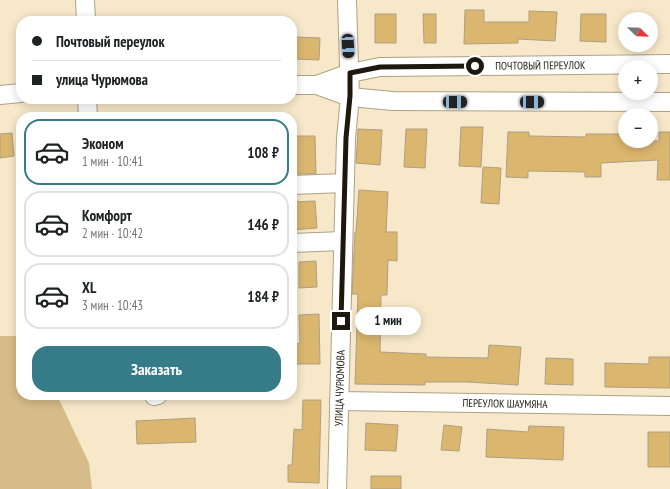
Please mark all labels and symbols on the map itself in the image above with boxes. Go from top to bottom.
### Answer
north arrow [618,12,658,52]
car [341,34,355,58]
route start [466,57,484,75]
street label: ПОЧТОВЫЙ ПЕРЕУЛОК [495,58,586,73]
car [443,96,467,108]
car [520,96,544,108]
callout: 1 мин [355,307,421,335]
route end [332,312,350,330]
street label: УЛИЦА ЧУРЮМОВА [332,349,348,426]
street label: ПЕРЕУЛОК ШАУМЯНА [462,396,548,411]

